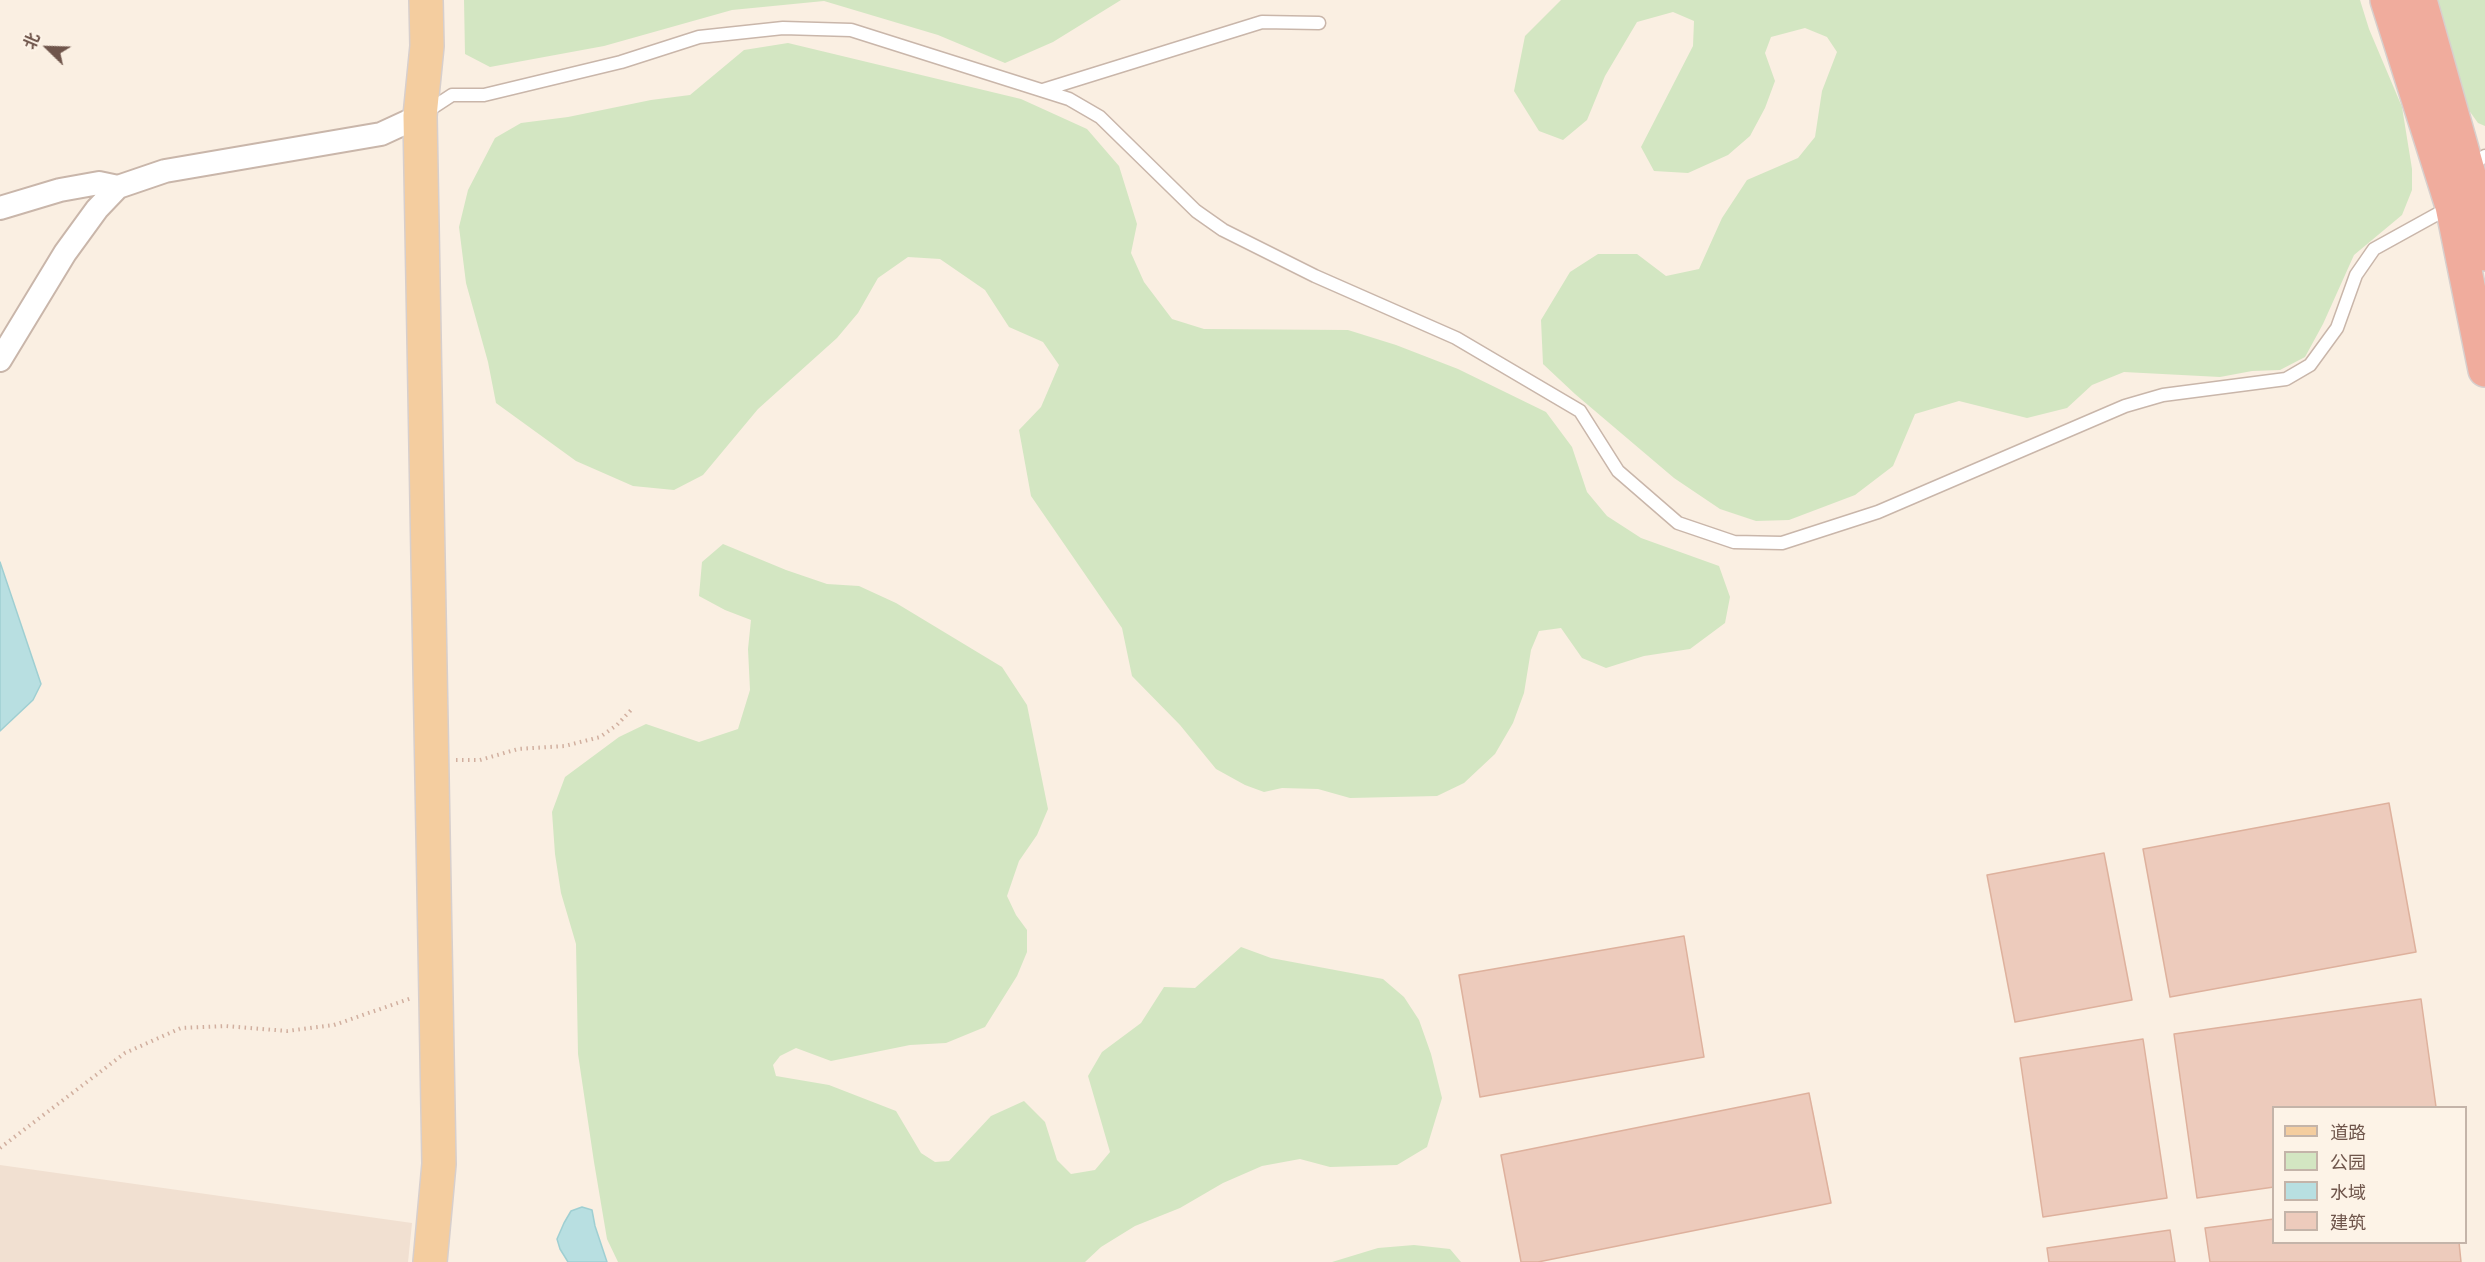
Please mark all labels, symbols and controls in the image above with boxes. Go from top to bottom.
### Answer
north arrow [18,18,78,78]
text: 北 [19,30,44,52]
legend [2272,1106,2467,1244]
text: 道路 [2330,1121,2366,1144]
text: 公园 [2330,1151,2366,1174]
text: 水域 [2330,1181,2366,1204]
text: 建筑 [2330,1211,2366,1234]

